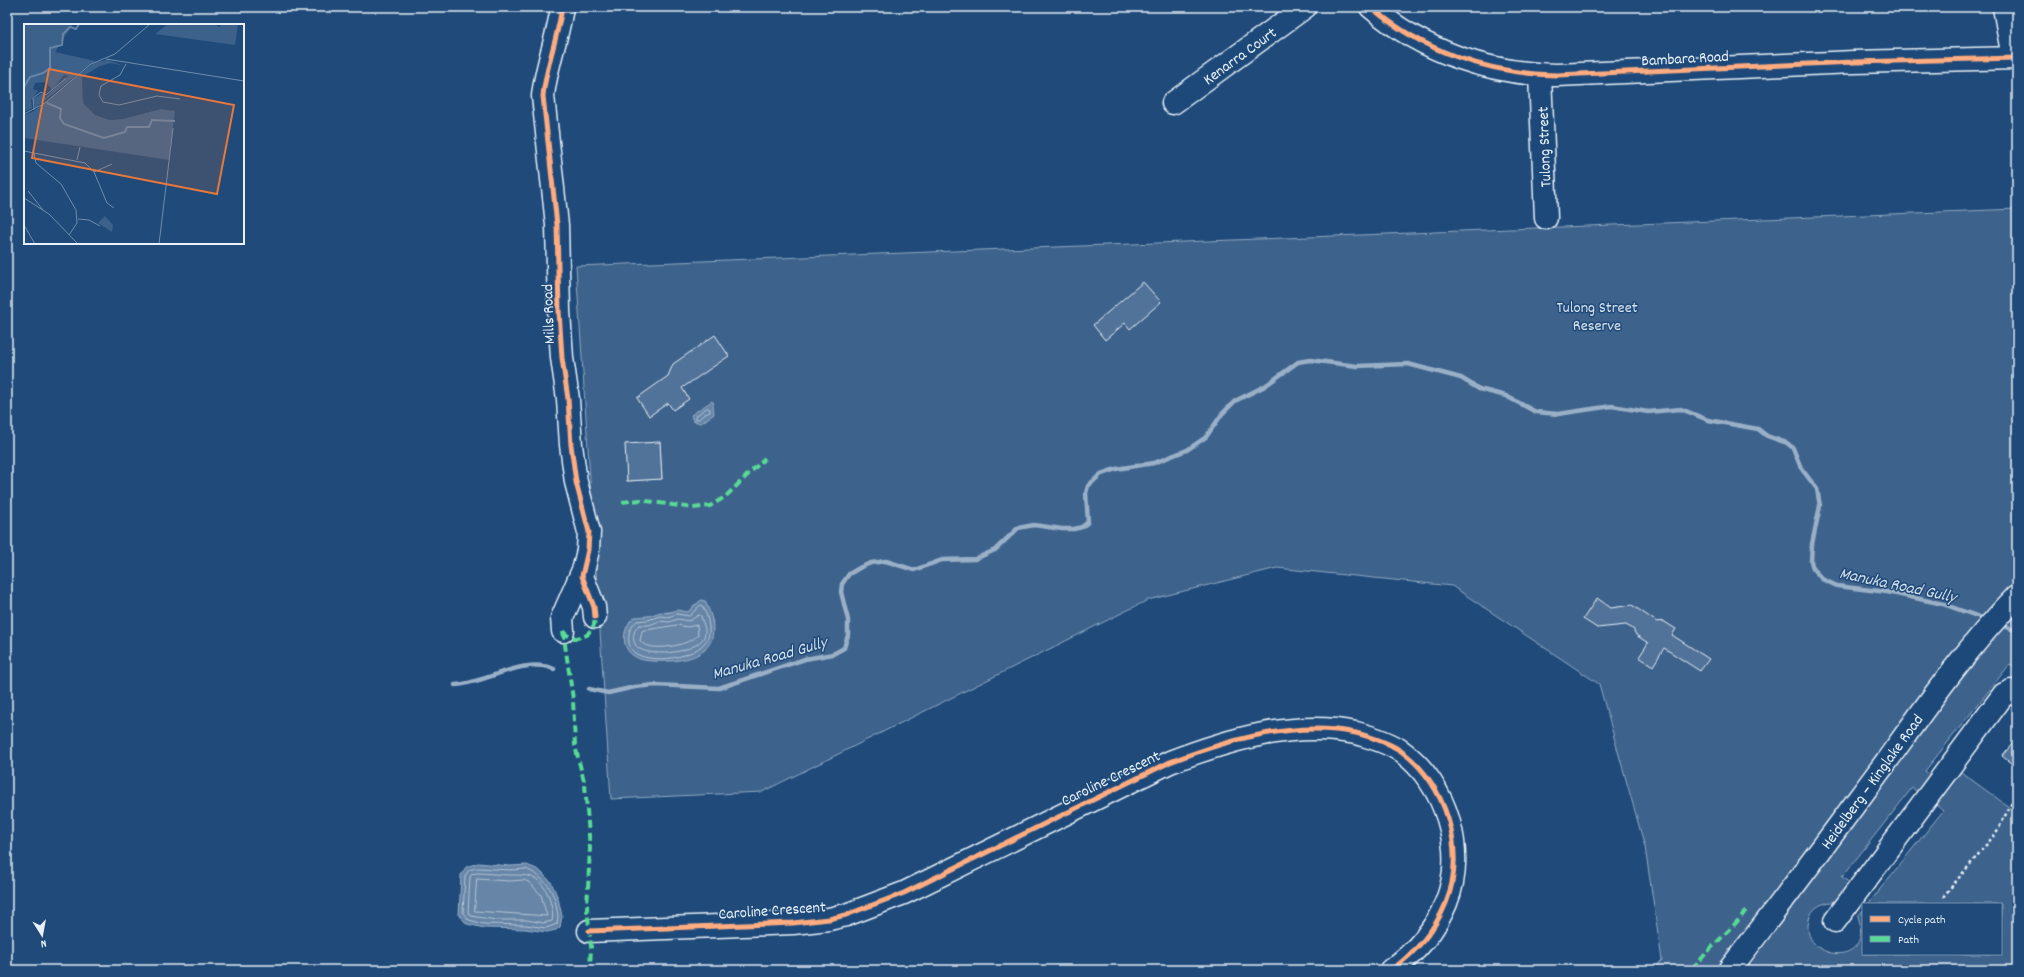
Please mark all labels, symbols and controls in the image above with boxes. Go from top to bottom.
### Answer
street label: Kenarra Court [1199,22,1282,92]
inset map [24,24,244,244]
street label: Bambara Road [1641,46,1729,73]
street label: Tulong Street [1533,106,1558,188]
street label: Mills Road [537,283,562,344]
park label: Tulong Street Reserve [1556,297,1638,338]
water label: Manuka Road Gully [1837,563,1960,611]
water label: Manuka Road Gully [710,631,832,688]
street label: Heidelberg – Kinglake Road [1816,710,1930,855]
street label: Caroline Crescent [1058,745,1165,813]
street label: Caroline Crescent [718,896,827,927]
legend [1862,903,2002,955]
text: Cycle path [1898,912,1946,929]
north arrow [22,915,62,955]
text: Path [1898,932,1919,949]
text: N [39,934,48,951]

